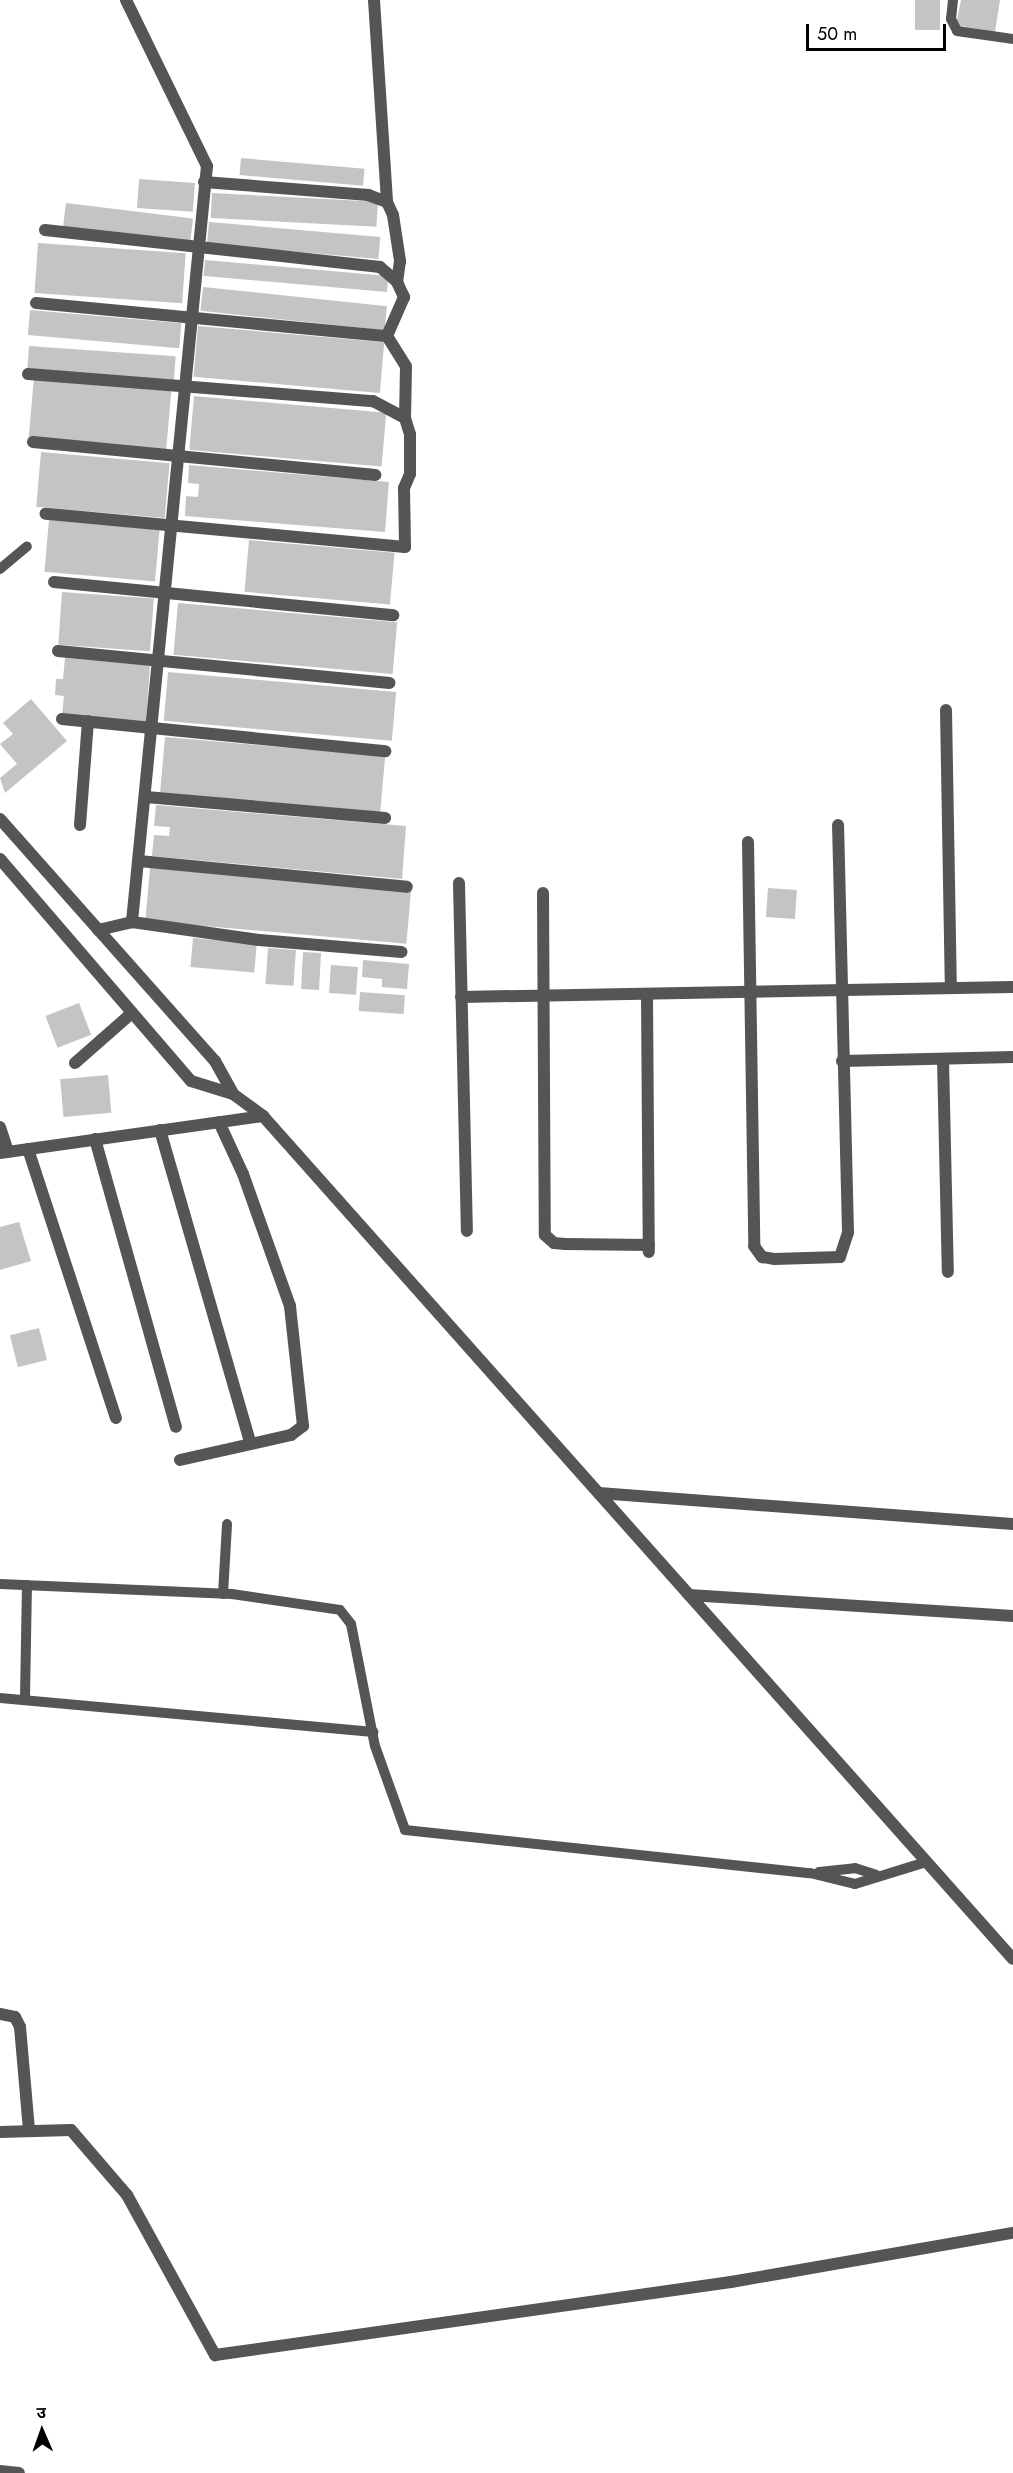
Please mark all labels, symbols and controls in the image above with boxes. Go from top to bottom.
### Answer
scale bar [809,12,948,50]
text: 50 m [817,21,857,47]
north arrow [12,2401,72,2461]
text: उ [36,2401,46,2424]

